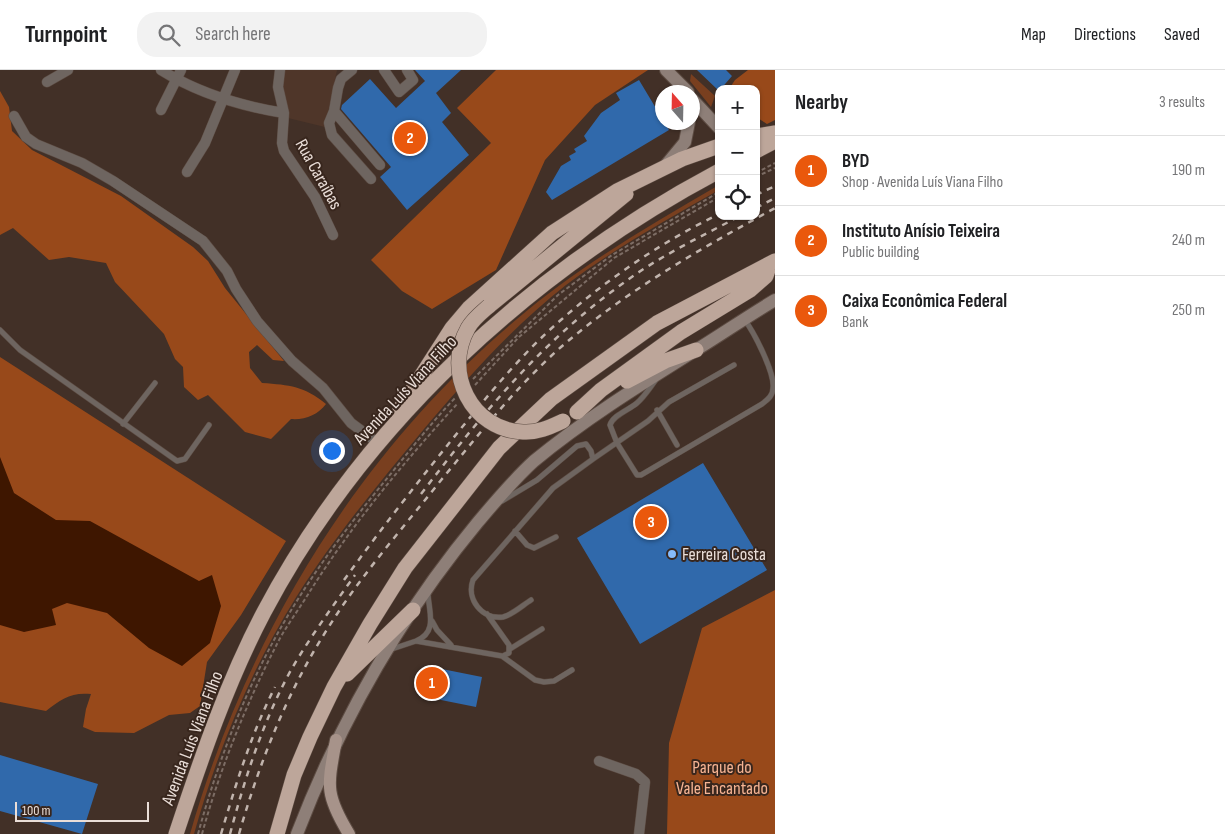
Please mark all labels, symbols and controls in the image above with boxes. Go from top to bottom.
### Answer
search box [137,12,487,57]
text: Turnpoint [25,20,107,49]
icon: search [155,21,183,49]
text: Search here [195,23,271,46]
text: Map [1021,24,1046,45]
text: Directions [1074,24,1136,45]
text: Saved [1164,24,1200,45]
north arrow [655,85,700,130]
map controls [715,85,760,220]
button: + [715,85,760,130]
text: Nearby [795,90,848,115]
text: 3 results [1159,93,1205,112]
pin: 2 [394,119,426,157]
button: − [715,130,760,175]
street label: Rua Caraíbas [291,135,346,213]
text: BYD [842,150,869,173]
text: 1 [808,161,814,180]
text: 190 m [1172,161,1205,180]
text: Shop · Avenida Luís Viana Filho [842,173,1003,192]
button: locate [715,175,760,220]
text: Instituto Anísio Teixeira [842,220,1000,243]
text: 2 [807,231,815,250]
text: 240 m [1172,231,1205,250]
text: Public building [842,243,919,262]
text: Caixa Econômica Federal [842,290,1007,313]
text: 3 [807,301,815,320]
text: 250 m [1172,301,1205,320]
text: Bank [842,313,868,332]
street label: Avenida Luís Viana Filho [349,331,461,450]
your location [319,438,345,464]
pin: 3 [635,503,667,541]
place label: Ferreira Costa [682,544,766,565]
marker: Ferreira Costa [666,548,678,560]
pin: 1 [416,664,448,702]
street label: Avenida Luís Viana Filho [157,668,228,809]
park label: Parque do Vale Encantado [676,757,768,799]
scale bar [15,799,149,822]
text: 100 m [22,802,51,819]

